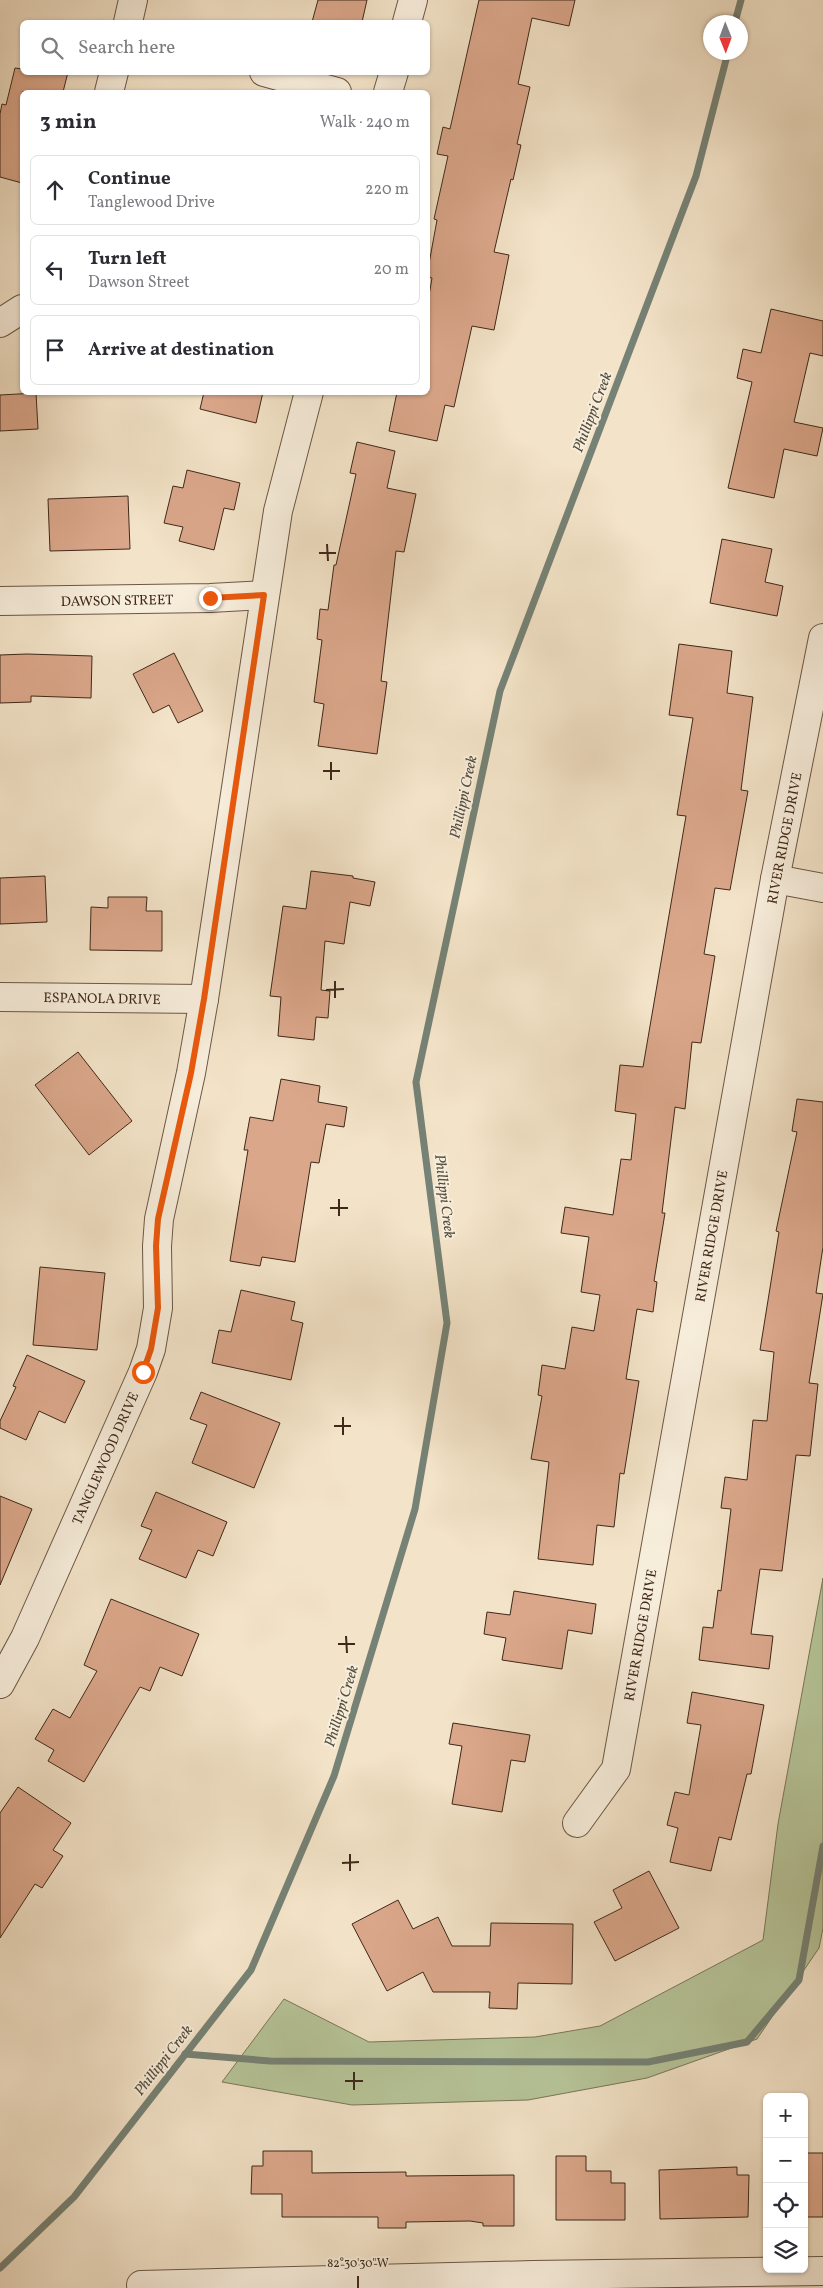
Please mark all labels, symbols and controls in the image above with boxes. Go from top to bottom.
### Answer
north arrow [703,15,748,60]
search box [20,20,430,75]
icon: search [38,34,66,62]
text: Search here [78,35,175,61]
text: 3 min [40,108,96,137]
text: Walk · 240 m [320,112,410,134]
text: Continue [88,166,171,192]
icon: ahead [41,176,69,204]
text: 220 m [365,179,409,201]
text: Tanglewood Drive [88,192,215,214]
text: Turn left [88,246,167,272]
icon: left [41,256,69,284]
text: 20 m [374,259,409,281]
text: Dawson Street [88,272,190,294]
icon: arrive [41,336,69,364]
text: Arrive at destination [88,337,274,363]
water label: Phillippi Creek [568,369,618,456]
route end [199,587,222,610]
street label: DAWSON STREET [61,591,173,612]
water label: Phillippi Creek [445,754,484,841]
street label: RIVER RIDGE DRIVE [763,771,808,906]
street label: ESPANOLA DRIVE [43,989,161,1010]
water label: Phillippi Creek [428,1153,459,1239]
street label: RIVER RIDGE DRIVE [691,1169,733,1304]
route start [132,1361,155,1384]
street label: TANGLEWOOD DRIVE [68,1389,144,1528]
street label: RIVER RIDGE DRIVE [620,1568,662,1703]
water label: Phillippi Creek [320,1663,365,1750]
water label: Phillippi Creek [130,2021,198,2101]
map controls [763,2093,808,2273]
button: + [763,2093,808,2138]
button: − [763,2138,808,2183]
button: locate [763,2183,808,2228]
button: layers [763,2228,808,2273]
text: 82°30'30"W [327,2256,389,2272]

